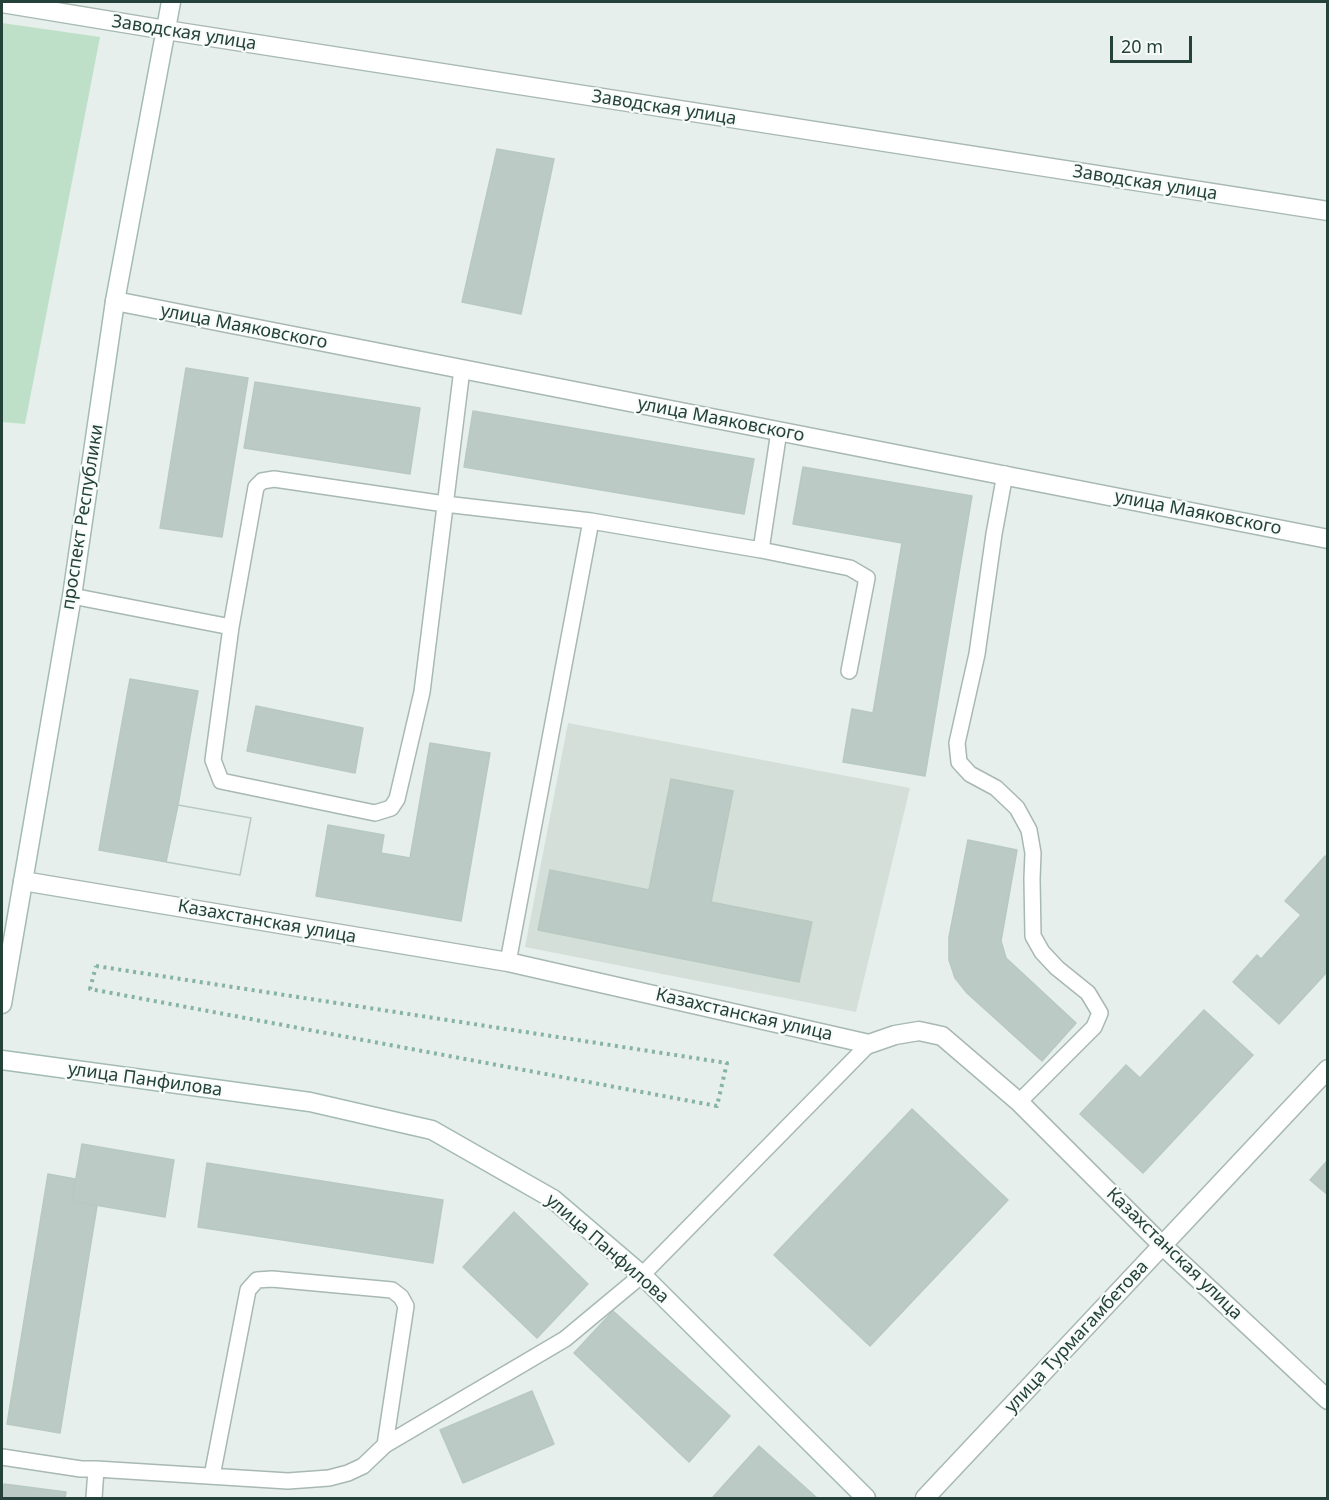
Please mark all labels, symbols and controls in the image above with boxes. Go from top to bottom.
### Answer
street label: Заводская улица [110,11,258,55]
scale bar [1113,24,1196,62]
text: 20 m [1121,34,1163,58]
street label: Заводская улица [590,86,738,130]
street label: Заводская улица [1071,161,1219,205]
street label: улица Маяковского [159,300,329,354]
street label: улица Маяковского [636,393,806,447]
street label: проспект Республики [58,423,108,611]
street label: улица Маяковского [1113,486,1283,540]
street label: Казахстанская улица [176,896,358,948]
street label: Казахстанская улица [653,984,835,1046]
street label: улица Панфилова [66,1058,224,1102]
street label: Казахстанская улица [1101,1183,1247,1325]
street label: улица Панфилова [541,1190,673,1308]
street label: улица Турмагамбетова [1001,1256,1153,1418]

